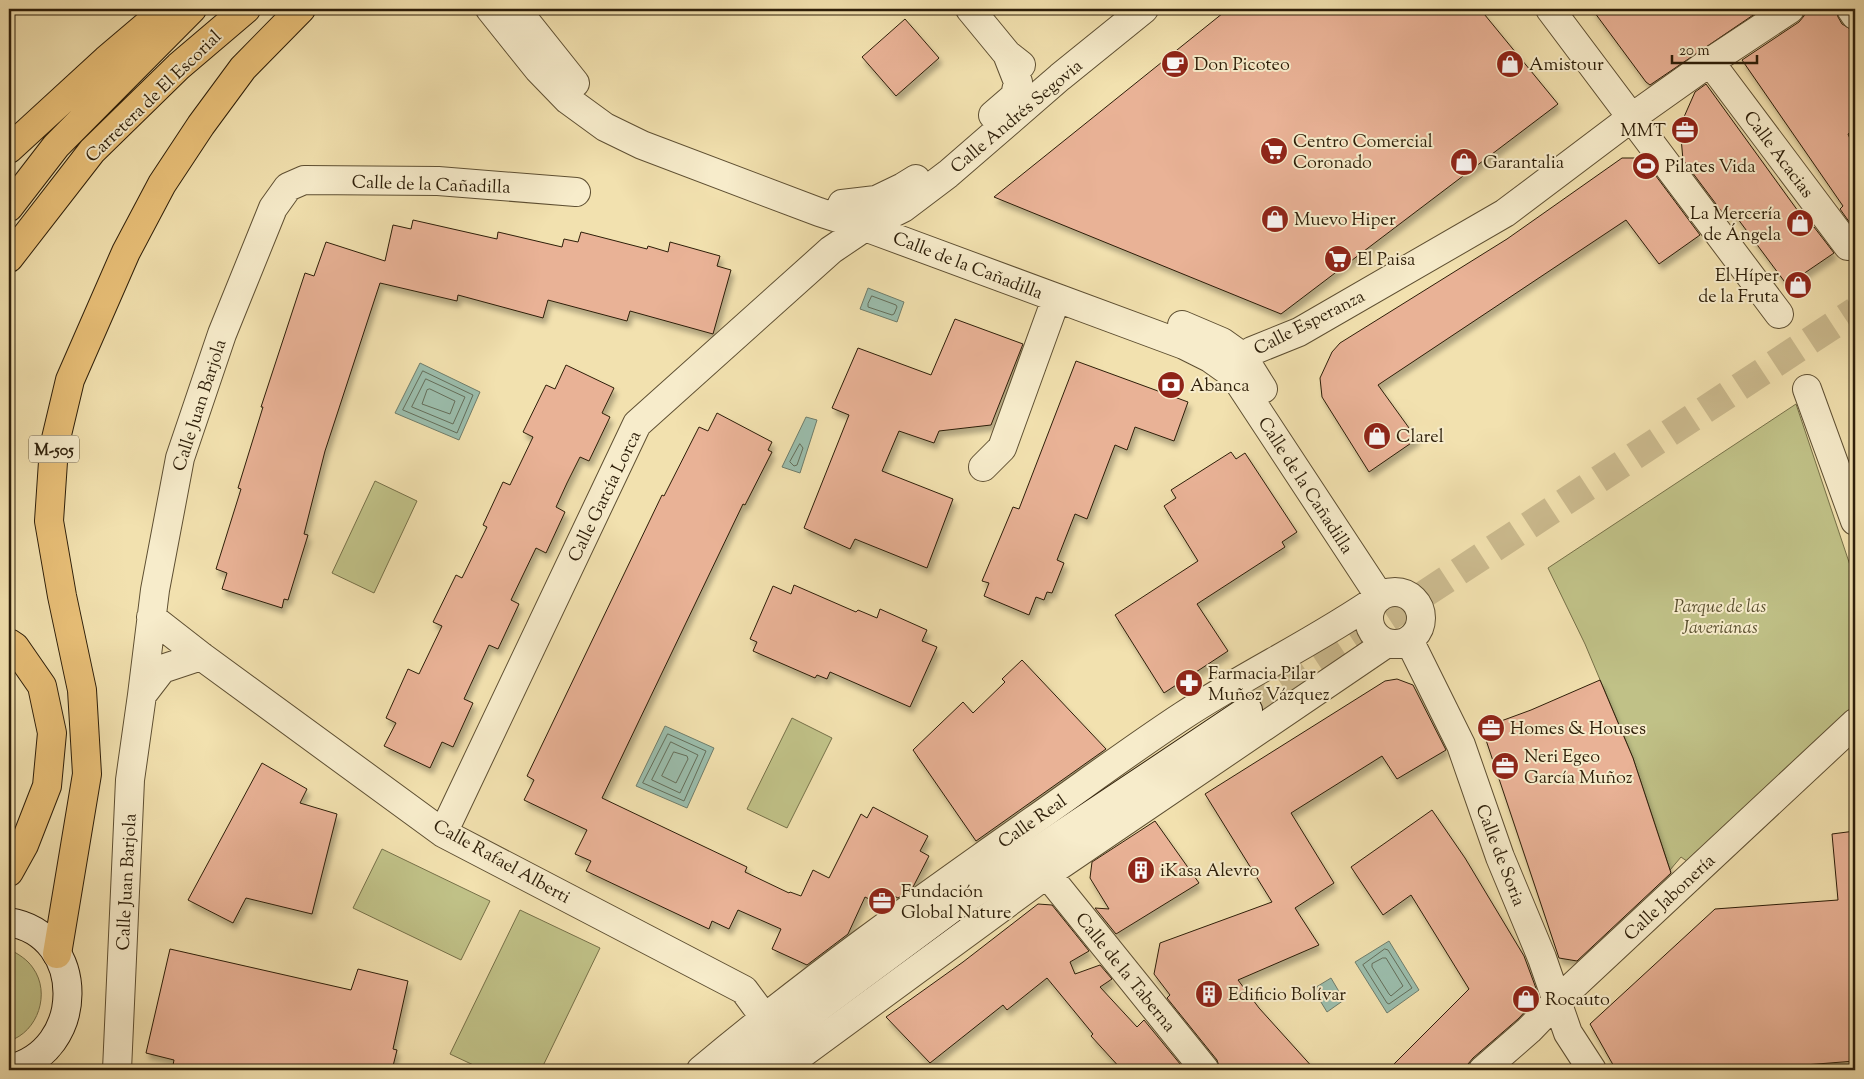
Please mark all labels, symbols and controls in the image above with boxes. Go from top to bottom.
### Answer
street label: Carretera de El Escorial [80,25,228,170]
scale bar [1672,32,1756,64]
text: 20 m [1679,41,1710,62]
cafe icon: Don Picoteo [1160,49,1190,79]
shop icon: Amistour [1495,49,1525,79]
place label: Don Picoteo [1194,53,1290,79]
place label: Amistour [1529,53,1604,79]
street label: Calle Andrés Segovia [945,54,1089,181]
street label: Calle Acacias [1736,106,1819,204]
office icon: MMT [1670,115,1700,145]
place label: MMT [1620,119,1666,145]
place label: Centro Comercial Coronado [1293,130,1433,177]
supermarket icon: Centro Comercial Coronado [1259,136,1289,166]
shop icon: Garantalia [1449,147,1479,177]
place label: Garantalia [1483,151,1564,177]
sports icon: Pilates Vida [1631,151,1661,181]
place label: Pilates Vida [1665,155,1756,181]
street label: Calle de la Cañadilla [351,170,511,202]
place label: La Mercería de Ángela [1690,202,1781,249]
shop icon: Muevo Hiper [1260,204,1290,234]
place label: Muevo Hiper [1294,208,1396,234]
shop icon: La Mercería de Ángela [1785,208,1815,238]
street label: Calle de la Cañadilla [888,226,1046,307]
supermarket icon: El Paisa [1323,244,1353,274]
place label: El Paisa [1357,248,1415,274]
place label: El Híper de la Fruta [1698,264,1779,311]
shop icon: El Híper de la Fruta [1783,270,1813,300]
street label: Calle Esperanza [1250,285,1370,363]
street label: Calle Juan Barjola [167,336,234,475]
bank icon: Abanca [1156,370,1186,400]
place label: Abanca [1190,374,1249,400]
street label: Calle de la Cañadilla [1250,412,1358,560]
shop icon: Clarel [1362,421,1392,451]
place label: Clarel [1396,425,1444,451]
street label: Calle García Lorca [563,427,649,567]
road number: M-505 [29,436,79,462]
park label: Parque de las Javerianas [1674,595,1766,642]
place label: Farmacia Pilar Muñoz Vázquez [1208,662,1330,709]
pharmacy icon: Farmacia Pilar Muñoz Vázquez [1174,668,1204,698]
office icon: Homes & Houses [1476,713,1506,743]
place label: Homes & Houses [1510,717,1646,743]
place label: Neri Egeo García Muñoz [1524,745,1633,792]
office icon: Neri Egeo García Muñoz [1490,751,1520,781]
street label: Calle Real [993,789,1073,856]
street label: Calle de Soria [1468,801,1531,911]
street label: Calle Juan Barjola [111,813,145,951]
street label: Calle Rafael Alberti [428,814,574,911]
street label: Calle Jabonería [1619,849,1722,948]
building icon: iKasa Alevro [1126,855,1156,885]
place label: iKasa Alevro [1160,859,1259,885]
place label: Fundación Global Nature [901,880,1011,927]
office icon: Fundación Global Nature [867,886,897,916]
street label: Calle de la Taberna [1068,908,1181,1039]
building icon: Edificio Bolívar [1194,979,1224,1009]
place label: Edificio Bolívar [1228,983,1346,1009]
shop icon: Rocauto [1511,984,1541,1014]
place label: Rocauto [1545,988,1610,1014]

